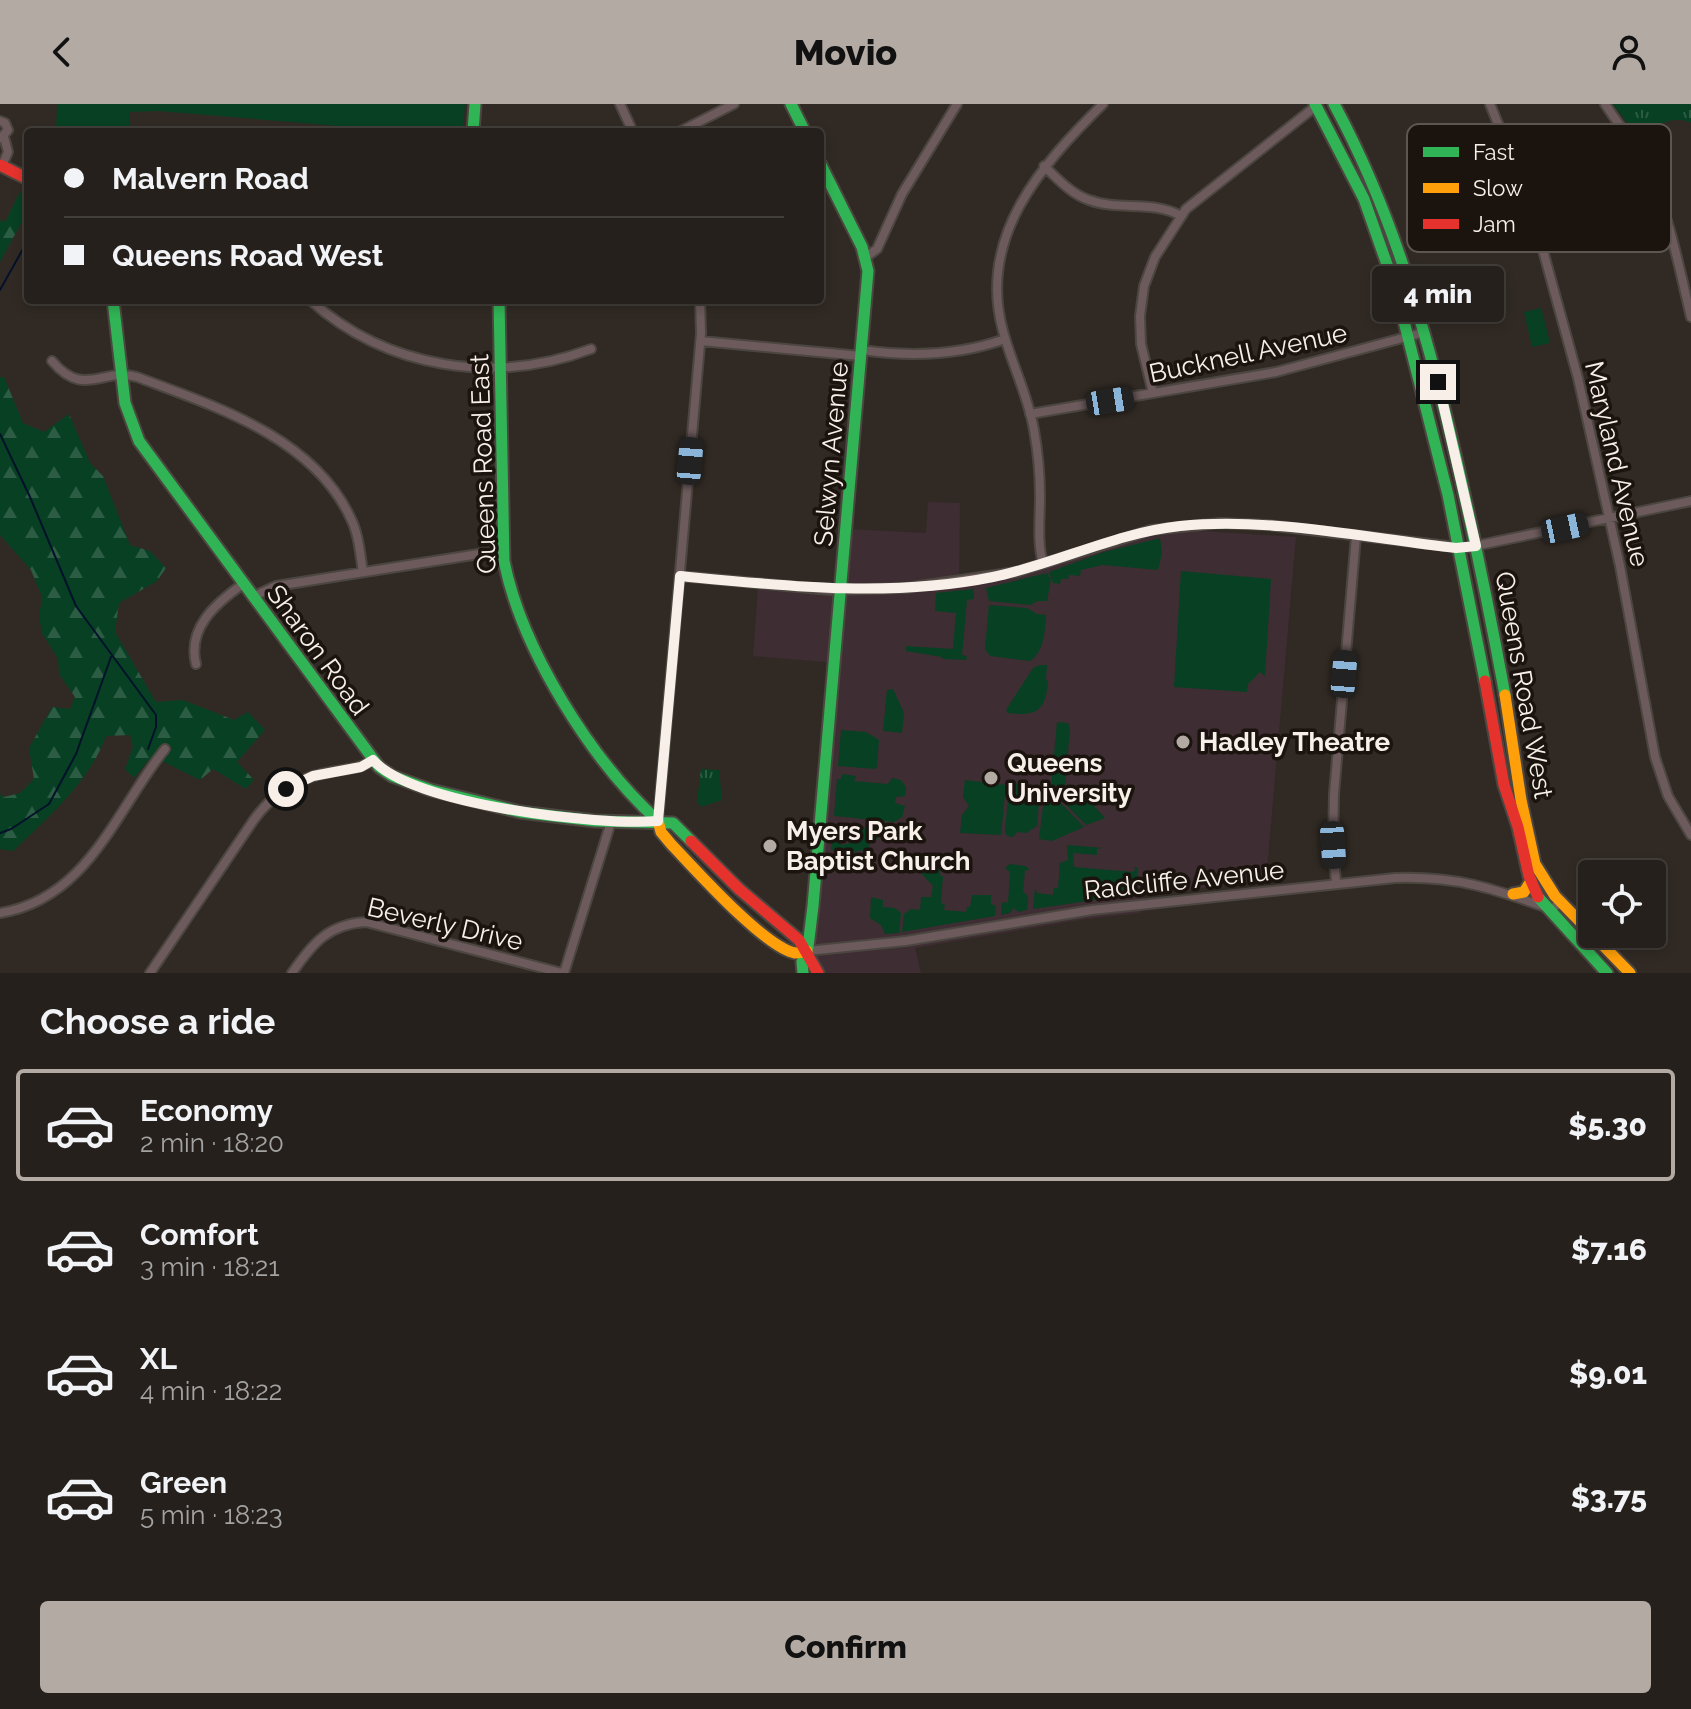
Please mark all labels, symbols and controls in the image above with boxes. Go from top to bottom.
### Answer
icon: back [40,30,84,74]
icon: person [1607,30,1651,74]
text: Movio [794,31,897,73]
legend [1407,124,1671,252]
text: Fast [1473,139,1515,165]
text: Malvern Road [112,161,309,196]
text: Slow [1473,175,1523,201]
text: Jam [1473,211,1516,237]
text: Queens Road West [112,238,383,273]
callout: 4 min [1372,266,1504,322]
text: 4 min [1404,279,1472,309]
street label: Bucknell Avenue [1146,317,1350,389]
street label: Queens Road East [464,353,502,574]
street label: Maryland Avenue [1579,358,1655,570]
street label: Selwyn Avenue [808,360,854,548]
route end [1420,364,1456,400]
car [1084,385,1136,417]
car [676,436,704,486]
car [1539,511,1591,545]
street label: Queens Road West [1489,569,1559,801]
street label: Sharon Road [261,579,375,721]
car [1330,649,1358,699]
place label: Hadley Theatre [1199,727,1390,757]
marker: Hadley Theatre [1174,733,1192,751]
place label: Queens University [1007,748,1132,808]
marker: Queens University [982,769,1000,787]
route start [268,771,304,807]
place label: Myers Park Baptist Church [786,816,970,876]
car [1319,820,1347,870]
marker: Myers Park Baptist Church [761,837,779,855]
street label: Radcliffe Avenue [1082,855,1286,905]
map controls [1578,860,1666,948]
button: locate [1578,860,1666,948]
street label: Beverly Drive [364,892,526,956]
text: Choose a ride [40,1000,275,1042]
icon: car [44,1089,116,1161]
text: Economy [140,1093,273,1128]
text: $5.30 [1568,1108,1647,1143]
text: 2 min · 18:20 [140,1128,284,1158]
icon: car [44,1213,116,1285]
text: Comfort [140,1217,259,1252]
text: $7.16 [1571,1232,1647,1267]
text: 3 min · 18:21 [140,1252,280,1282]
icon: car [44,1337,116,1409]
text: XL [140,1341,177,1376]
text: $9.01 [1569,1356,1647,1391]
text: 4 min · 18:22 [140,1376,282,1406]
icon: car [44,1461,116,1533]
text: Green [140,1465,227,1500]
text: $3.75 [1571,1480,1647,1515]
text: 5 min · 18:23 [140,1500,283,1530]
button: Confirm [40,1601,1651,1693]

